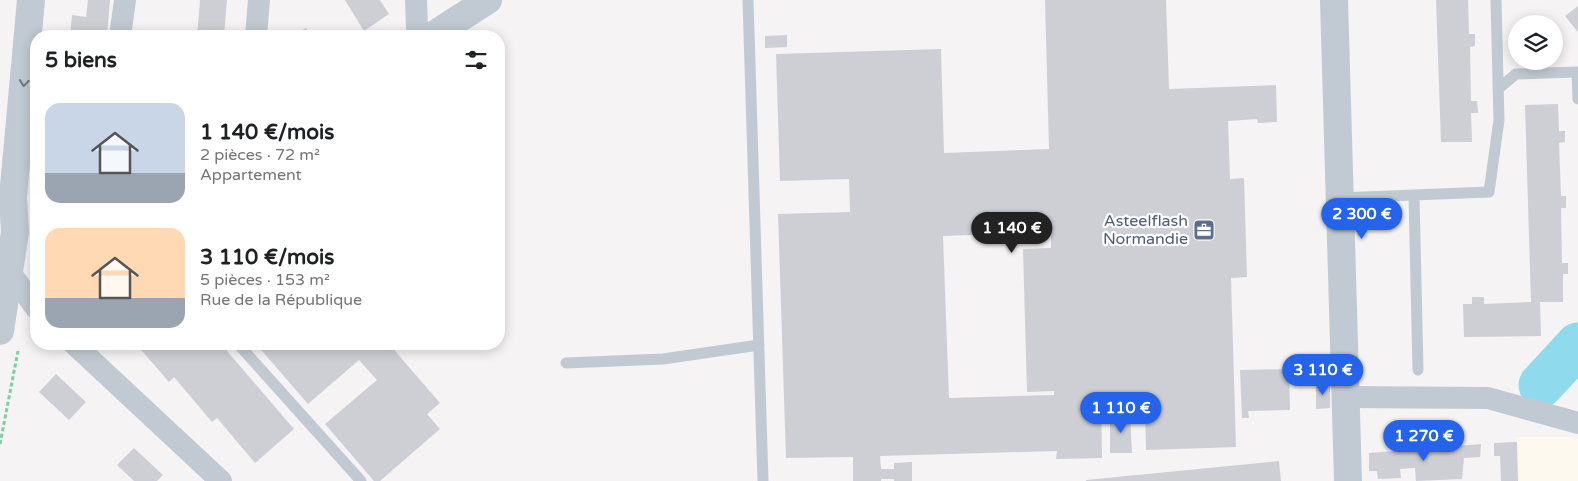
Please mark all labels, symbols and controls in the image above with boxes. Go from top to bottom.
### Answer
map controls [1508,15,1563,70]
button: layers [1508,15,1563,70]
icon: filters [462,46,490,74]
text: 5 biens [45,48,117,73]
one-way arrow [18,80,29,88]
text: 1 140 €/mois [200,120,334,145]
icon: home [85,123,145,183]
text: 2 pièces · 72 m² [200,145,320,165]
text: Appartement [200,165,302,185]
pin: 2 300 € [1316,198,1408,240]
text: 2 300 € [1332,204,1392,224]
place label: Asteelflash Normandie [1103,211,1188,249]
pin: 1 140 € [966,212,1058,254]
text: 1 140 € [982,218,1042,238]
office icon: Asteelflash Normandie [1192,218,1216,242]
text: 3 110 €/mois [200,245,334,270]
icon: home [85,248,145,308]
text: 5 pièces · 153 m² [200,270,330,290]
text: Rue de la République [200,290,362,310]
pin: 3 110 € [1277,354,1369,396]
text: 3 110 € [1293,360,1353,380]
pin: 1 110 € [1075,392,1167,434]
text: 1 110 € [1091,398,1151,418]
pin: 1 270 € [1378,420,1470,462]
text: 1 270 € [1394,426,1454,446]

